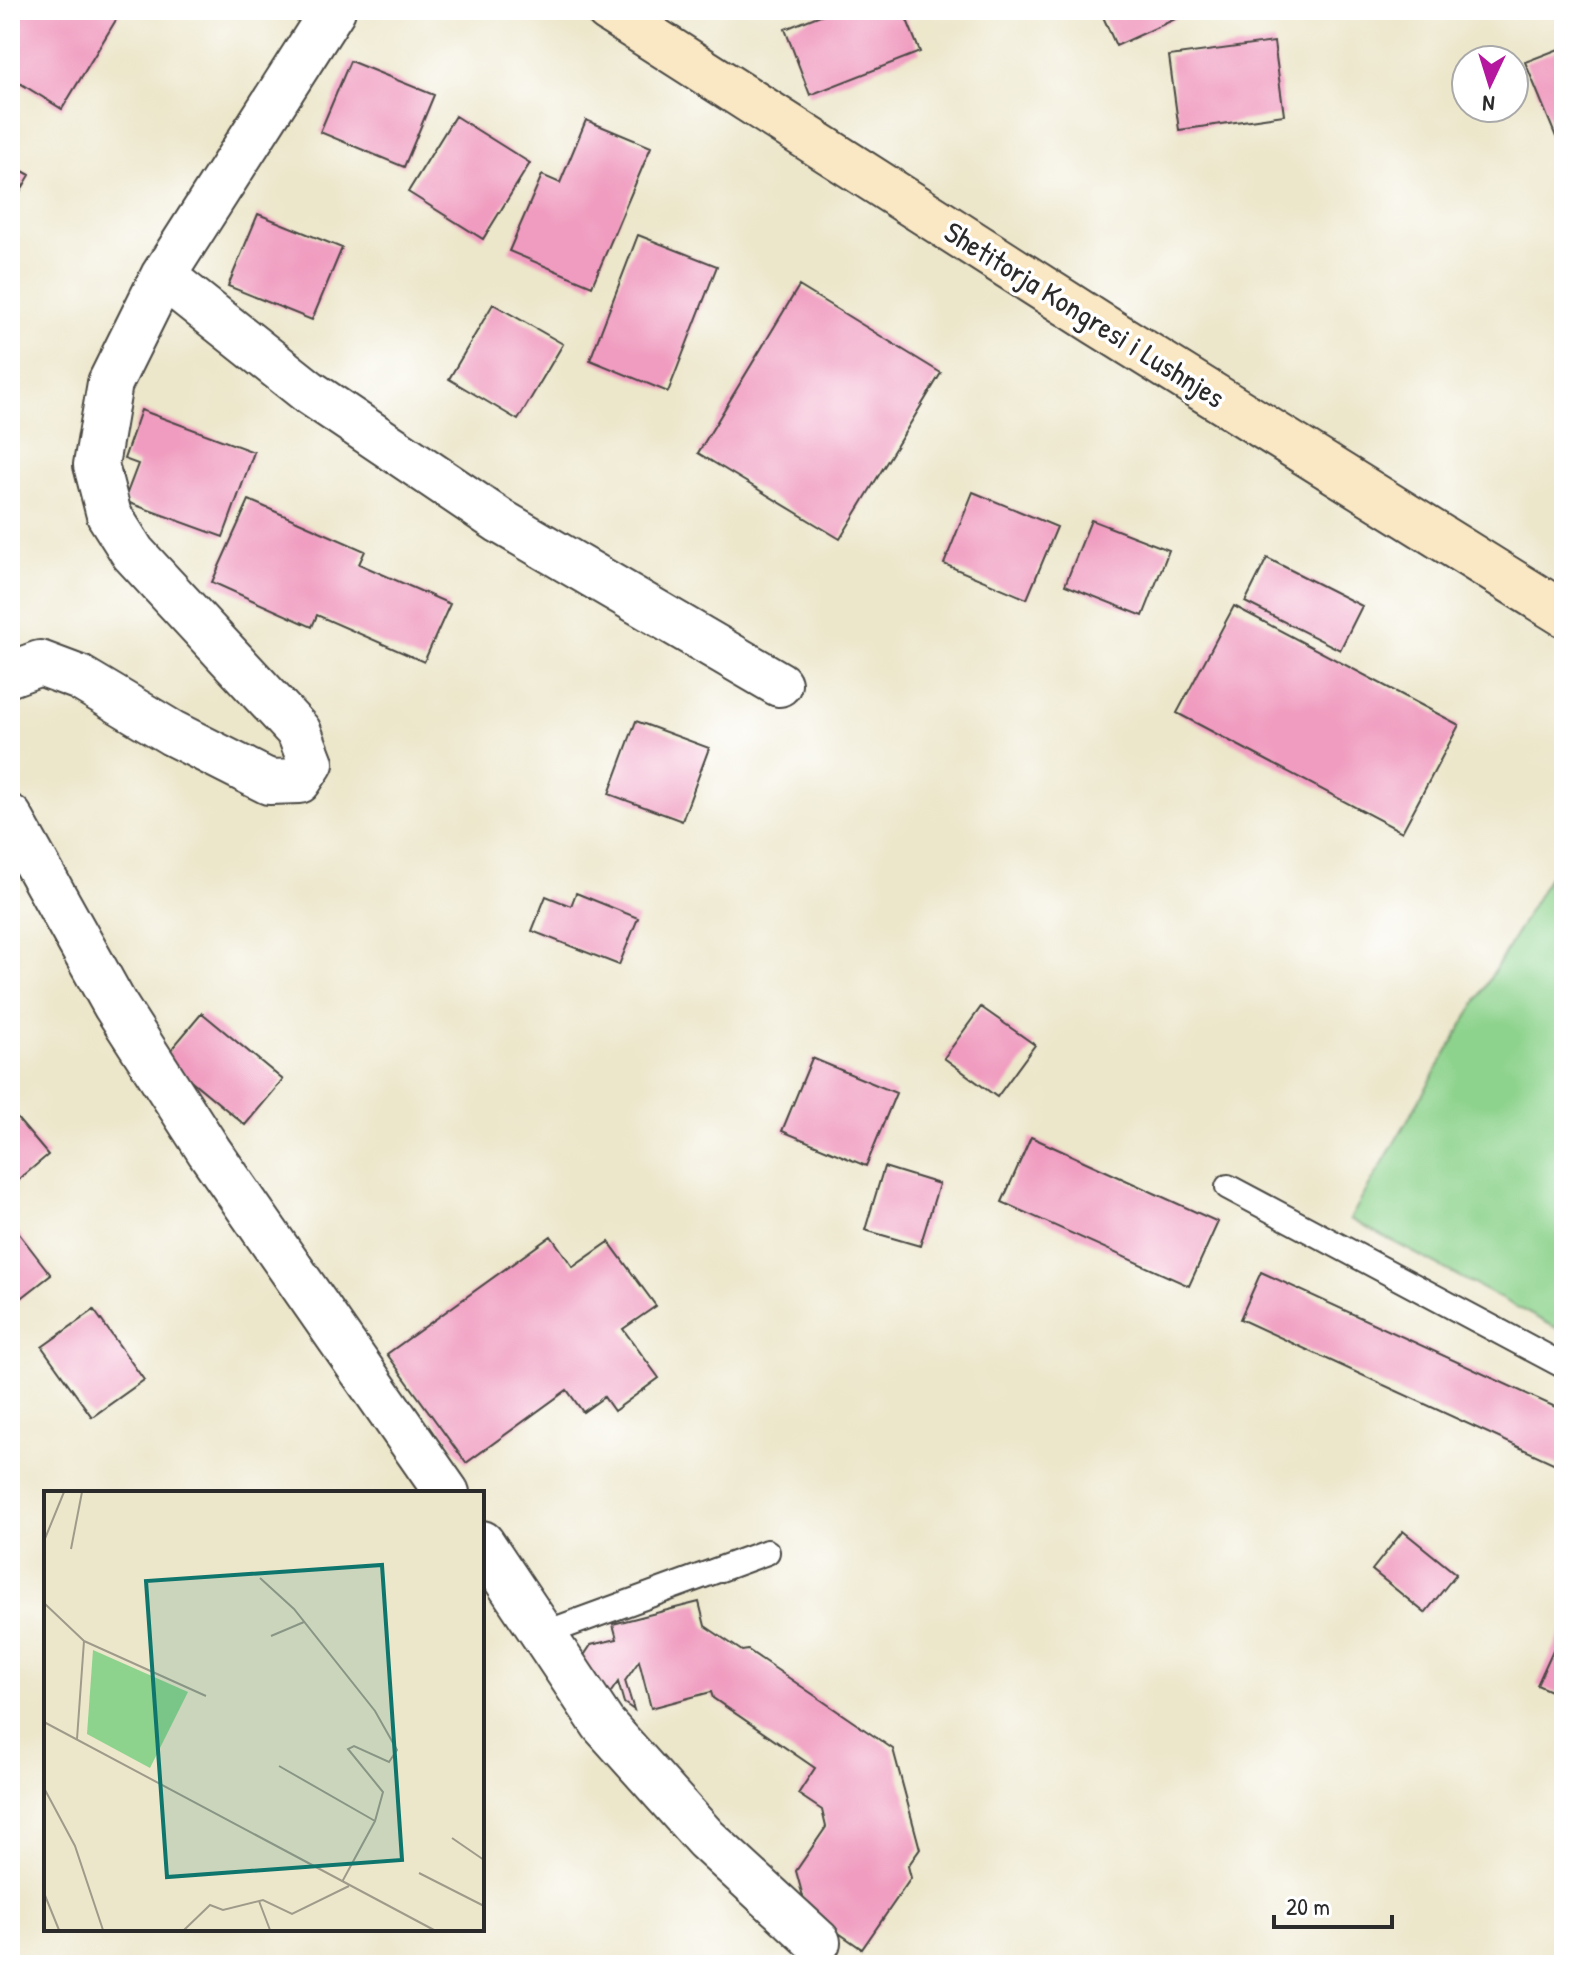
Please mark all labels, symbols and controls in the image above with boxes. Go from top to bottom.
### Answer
north arrow [1450,44,1530,124]
text: N [1481,89,1495,119]
street label: Shetitorja Kongresi i Lushnjes [937,211,1233,417]
inset map [44,1491,484,1931]
scale bar [1274,1879,1392,1929]
text: 20 m [1286,1890,1330,1922]

